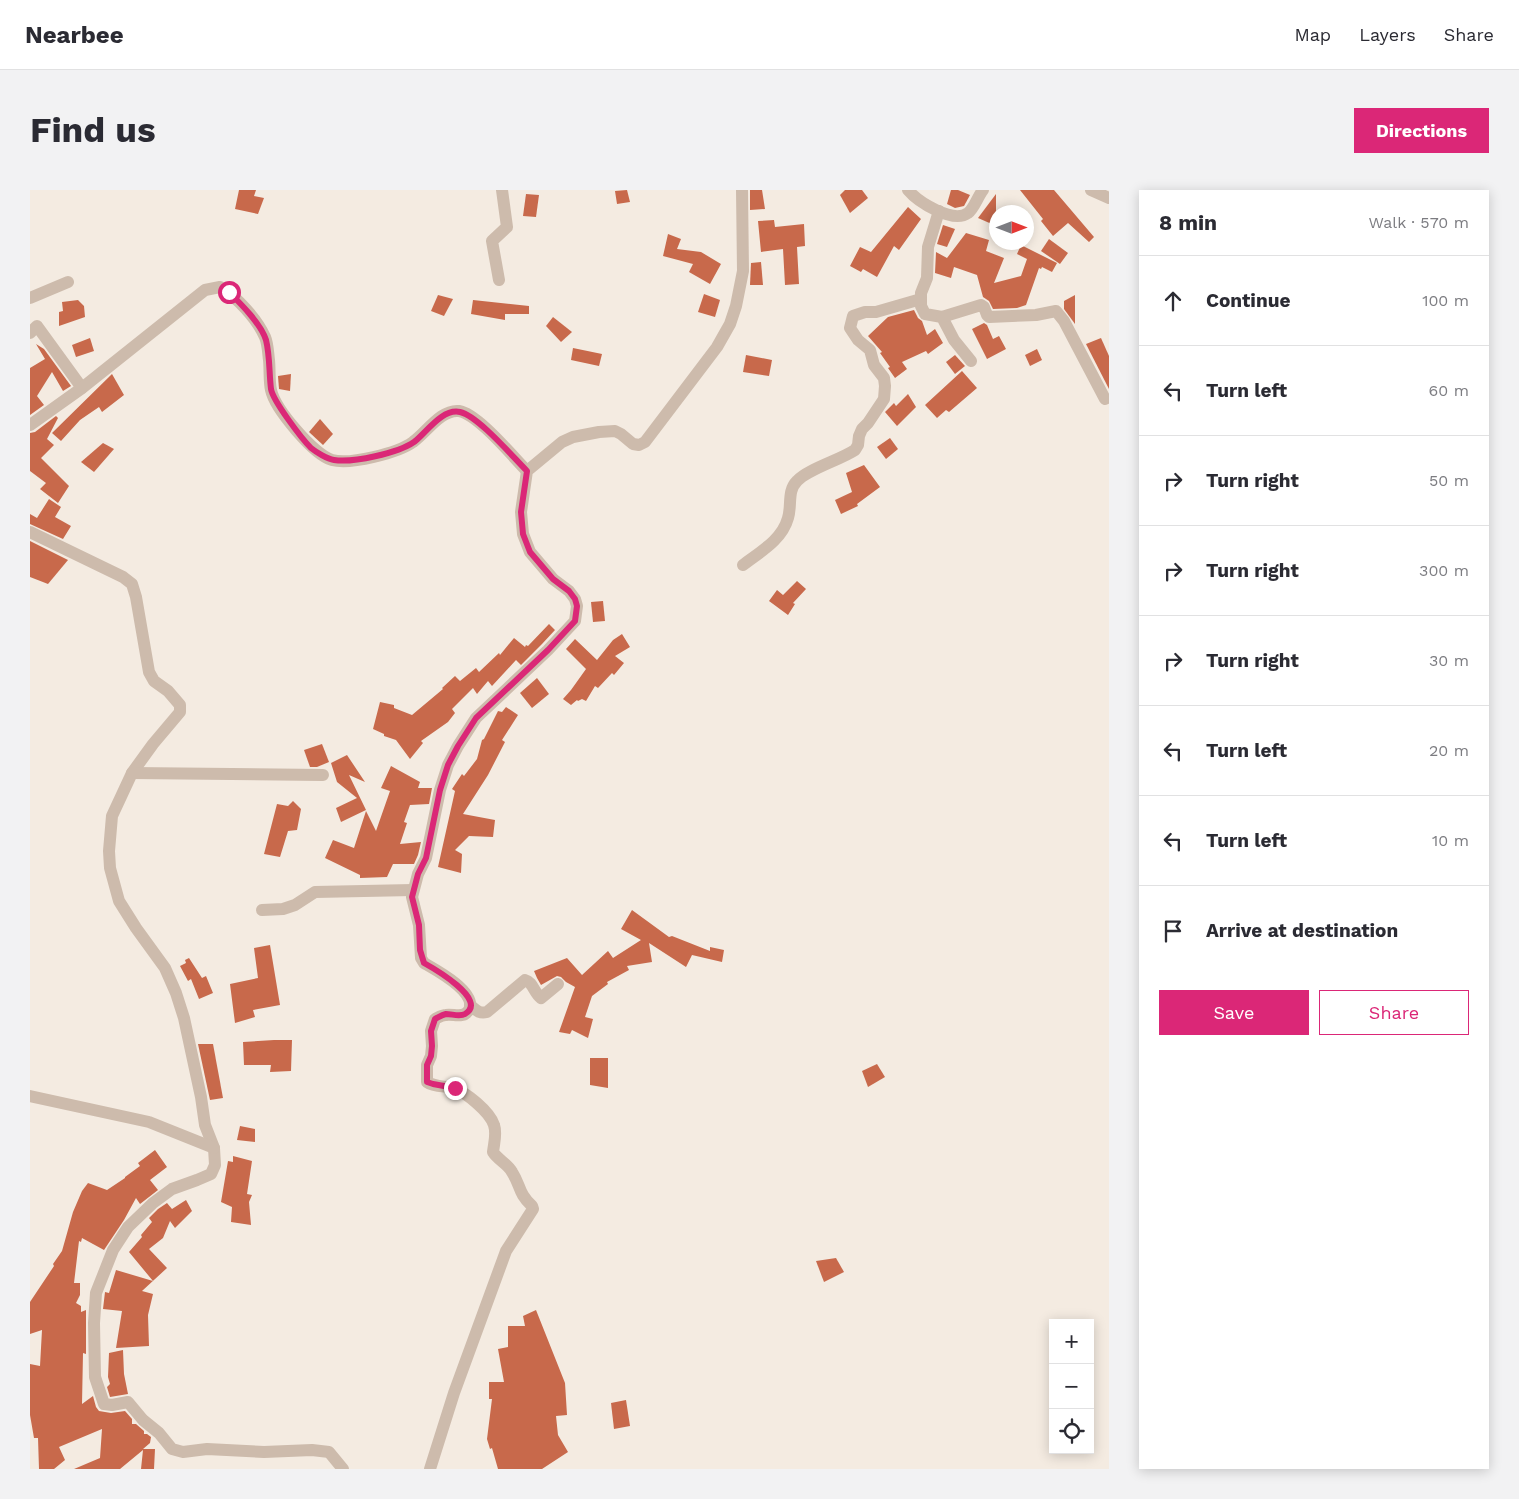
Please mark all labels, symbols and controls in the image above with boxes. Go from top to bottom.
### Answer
text: Nearbee [25,21,124,49]
text: Map [1294,24,1331,45]
text: Layers [1359,24,1416,45]
text: Share [1444,24,1494,45]
button: Directions [1354,108,1489,153]
text: Find us [30,109,156,151]
north arrow [989,205,1034,250]
text: 8 min [1159,210,1217,235]
text: Walk · 570 m [1368,213,1469,232]
route start [218,281,241,304]
icon: ahead [1159,287,1187,315]
text: Continue [1206,289,1290,312]
text: 100 m [1422,291,1469,310]
icon: left [1159,377,1187,405]
text: Turn left [1206,379,1287,402]
text: 60 m [1429,381,1469,400]
icon: right [1159,467,1187,495]
text: Turn right [1206,469,1299,492]
text: 50 m [1429,471,1469,490]
icon: right [1159,557,1187,585]
text: Turn right [1206,559,1299,582]
text: 300 m [1419,561,1469,580]
icon: right [1159,647,1187,675]
text: Turn right [1206,649,1299,672]
text: 30 m [1429,651,1469,670]
icon: left [1159,737,1187,765]
text: Turn left [1206,739,1287,762]
text: 20 m [1429,741,1469,760]
icon: left [1159,827,1187,855]
text: Turn left [1206,829,1287,852]
text: 10 m [1432,831,1469,850]
icon: arrive [1159,917,1187,945]
text: Arrive at destination [1206,919,1398,942]
button: Save [1159,990,1309,1035]
button: Share [1319,990,1469,1035]
route end [444,1077,467,1100]
map controls [1049,1319,1094,1454]
button: + [1049,1319,1094,1364]
button: − [1049,1364,1094,1409]
button: locate [1049,1409,1094,1454]

